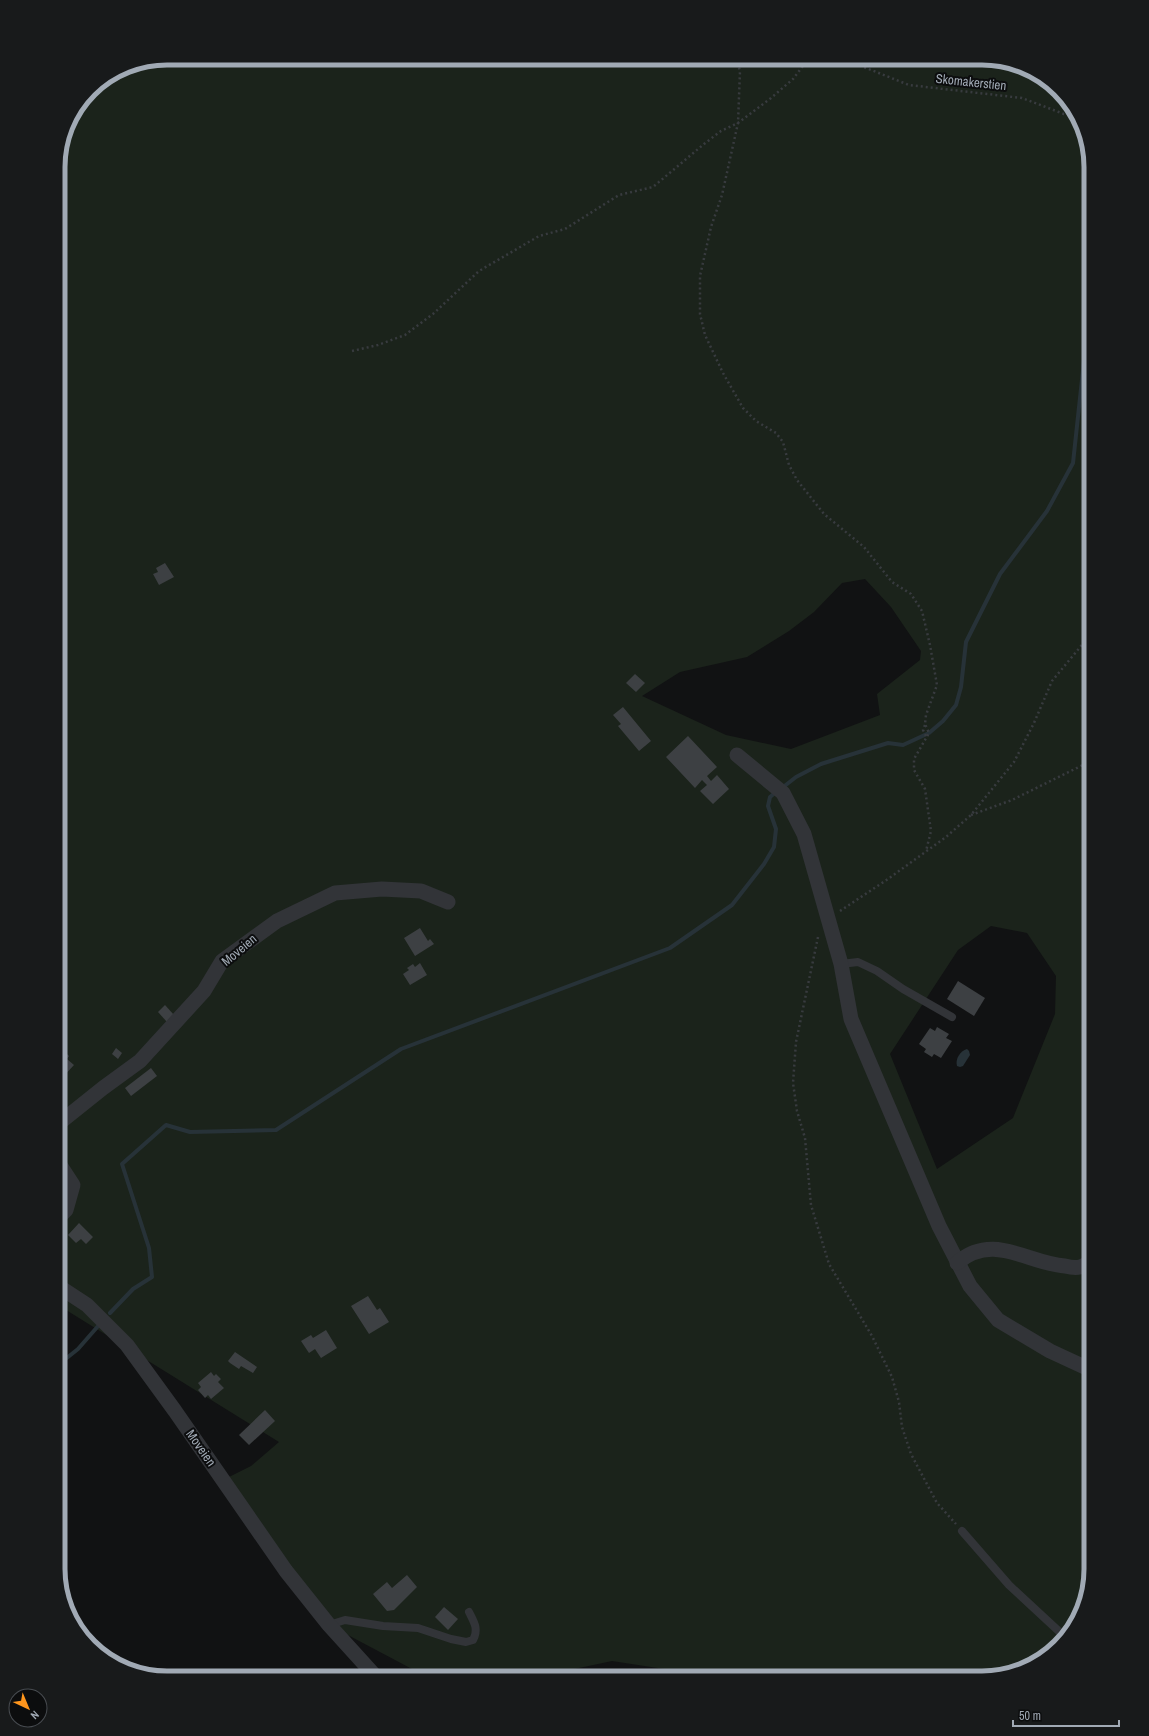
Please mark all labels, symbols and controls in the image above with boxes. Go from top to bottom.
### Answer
street label: Skomakerstien [935,70,1007,94]
street label: Moveien [218,930,260,970]
street label: Moveien [182,1426,220,1470]
north arrow [8,1688,48,1728]
scale bar [1013,1702,1119,1728]
text: N [28,1708,42,1722]
text: 50 m [1019,1708,1041,1724]

